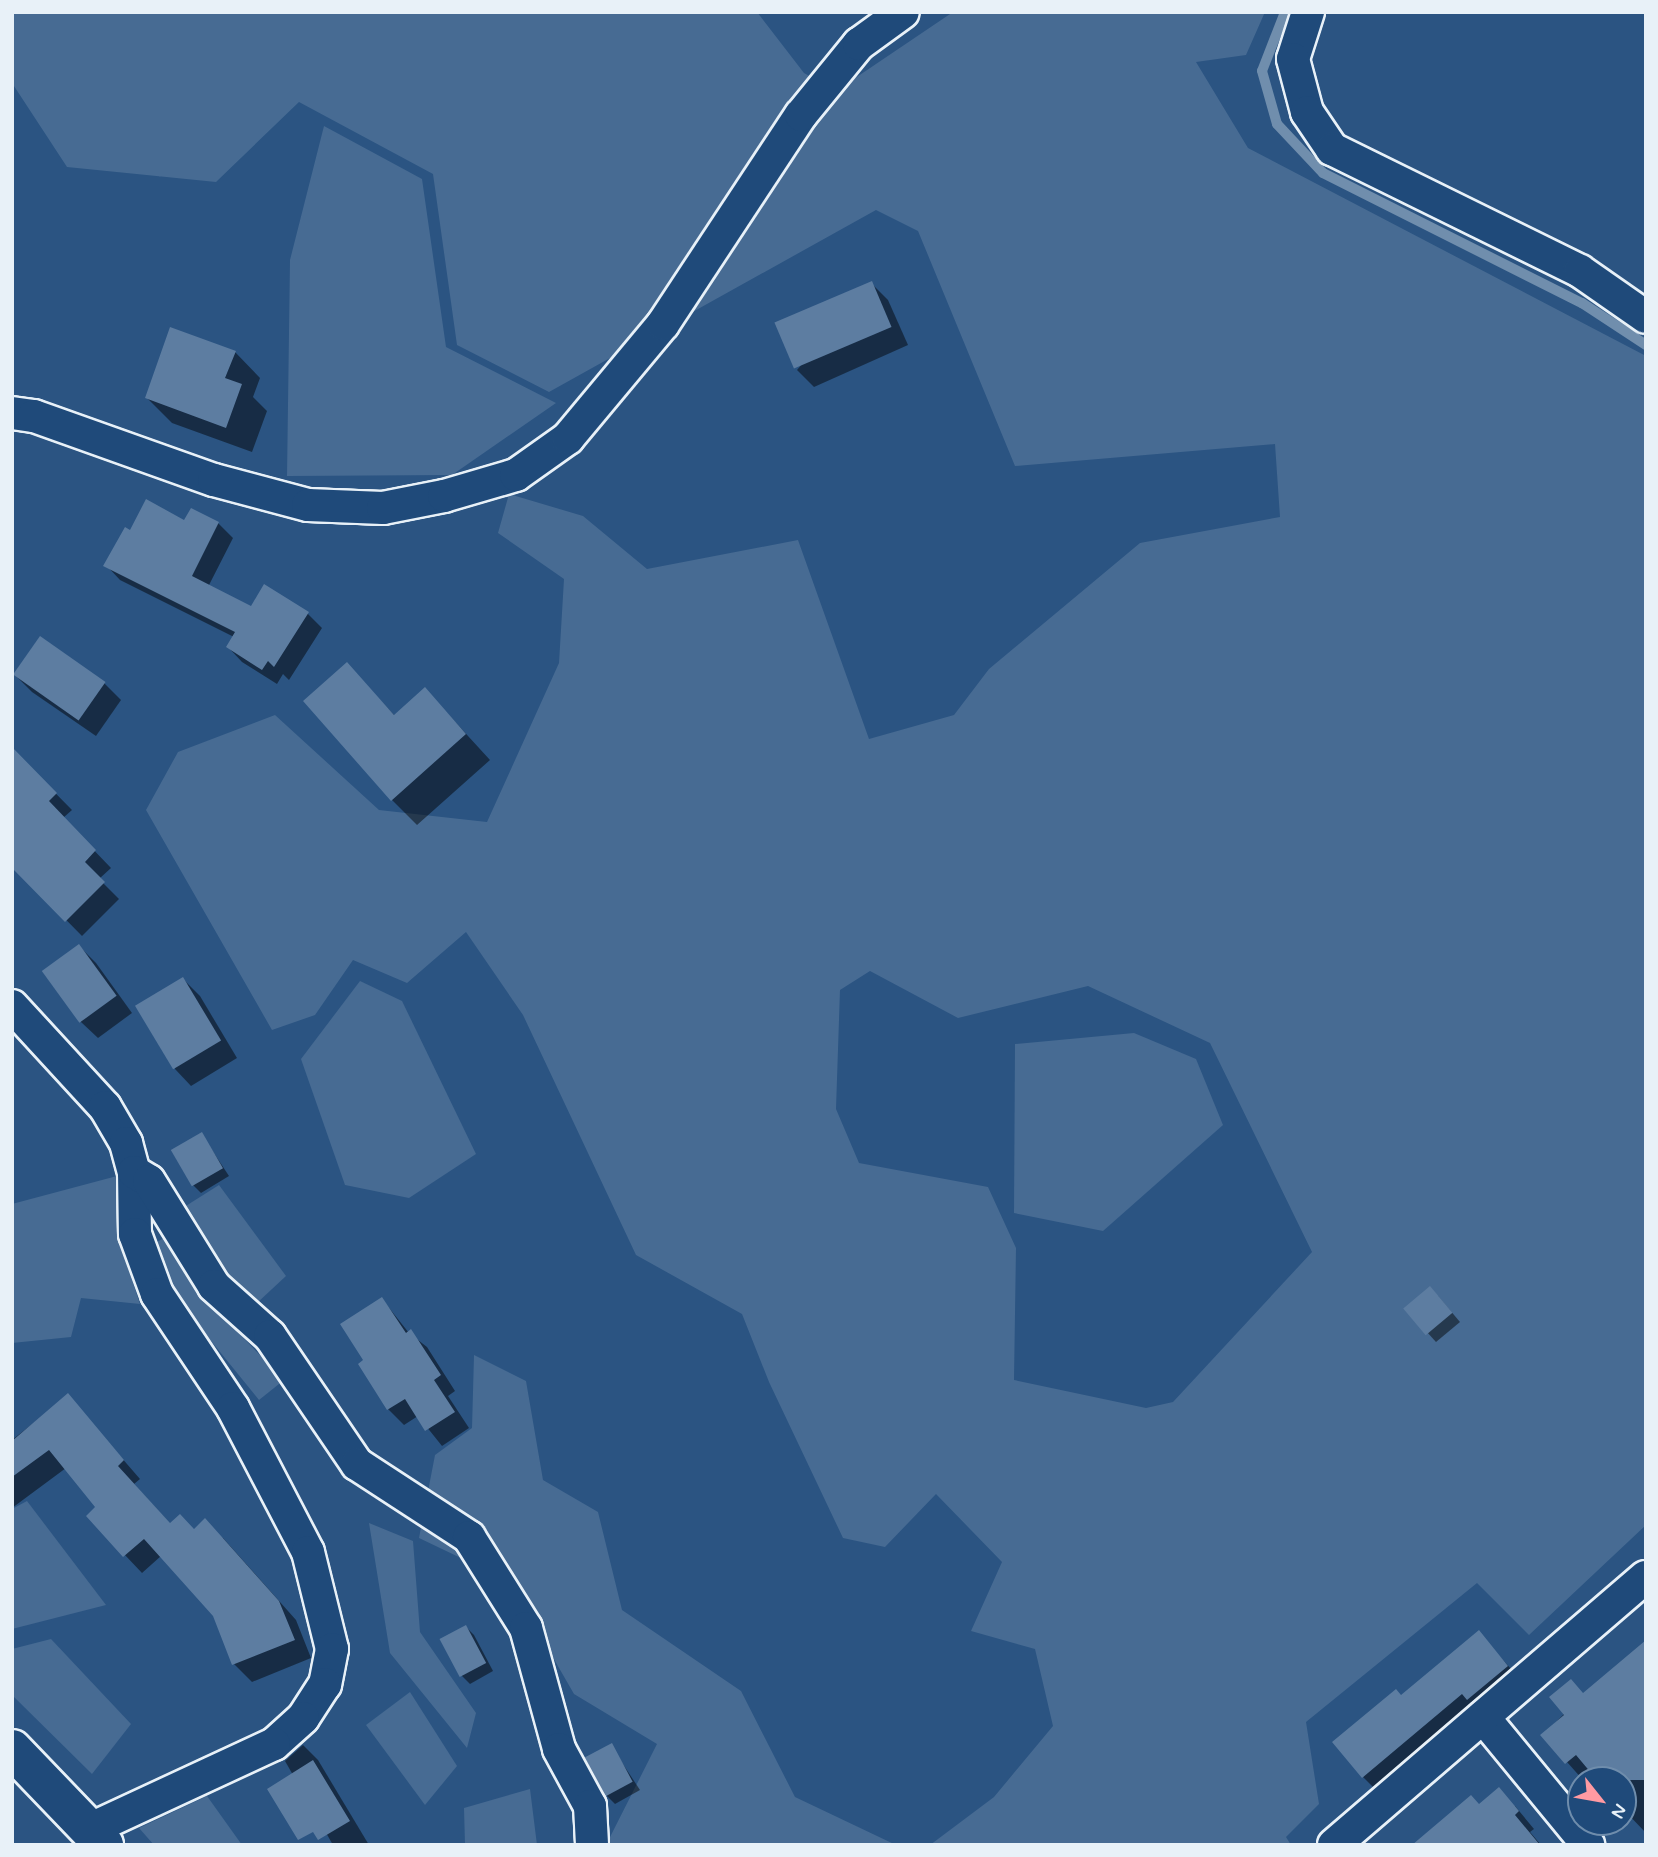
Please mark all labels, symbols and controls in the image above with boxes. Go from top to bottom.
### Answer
north arrow [1567,1766,1637,1836]
text: N [1605,1799,1633,1823]

